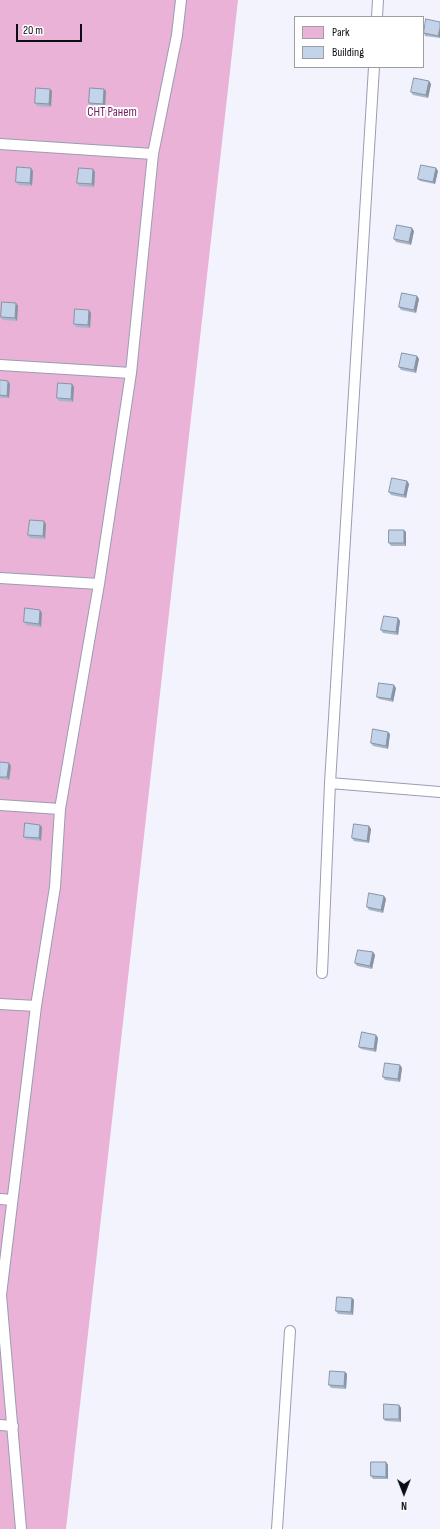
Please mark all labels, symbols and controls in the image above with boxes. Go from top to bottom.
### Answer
scale bar [18,16,84,42]
legend [294,16,424,68]
text: 20 m [23,23,43,38]
text: Park [332,25,350,40]
text: Building [332,45,364,60]
park label: СНТ Ранет [87,105,137,121]
north arrow [384,1473,424,1513]
text: N [401,1499,407,1512]

